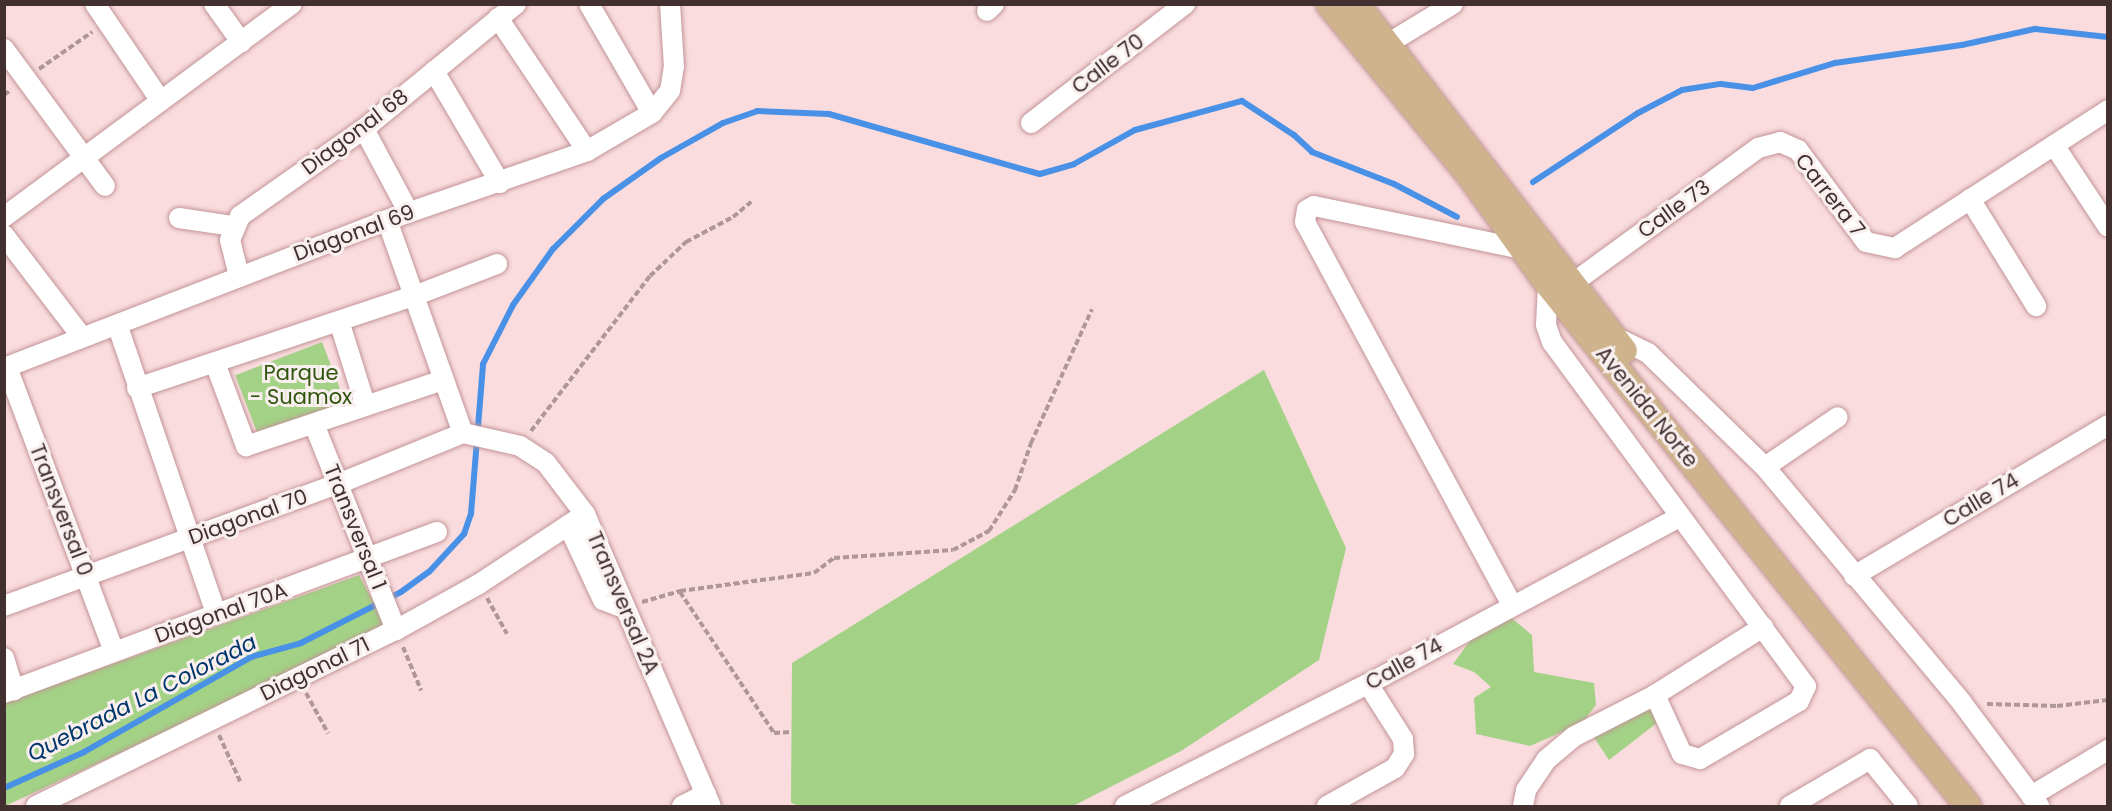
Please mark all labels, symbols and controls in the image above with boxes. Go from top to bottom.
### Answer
street label: Calle 70 [1067,29,1149,99]
street label: Diagonal 68 [297,84,413,180]
street label: Carrera 7 [1790,149,1870,241]
street label: Calle 73 [1633,174,1715,244]
street label: Diagonal 69 [290,199,418,267]
street label: Avenida Norte [1591,341,1703,473]
park label: Parque - Suamox [250,360,352,410]
street label: Transversal 0 [24,440,98,580]
street label: Transversal 1 [318,461,392,593]
street label: Calle 74 [1938,468,2024,532]
street label: Diagonal 70 [185,484,311,550]
street label: Transversal 2A [582,528,664,678]
street label: Diagonal 70A [151,577,291,649]
water label: Quebrada La Colorada [23,629,261,767]
street label: Diagonal 71 [256,632,374,706]
street label: Calle 74 [1361,633,1447,695]

